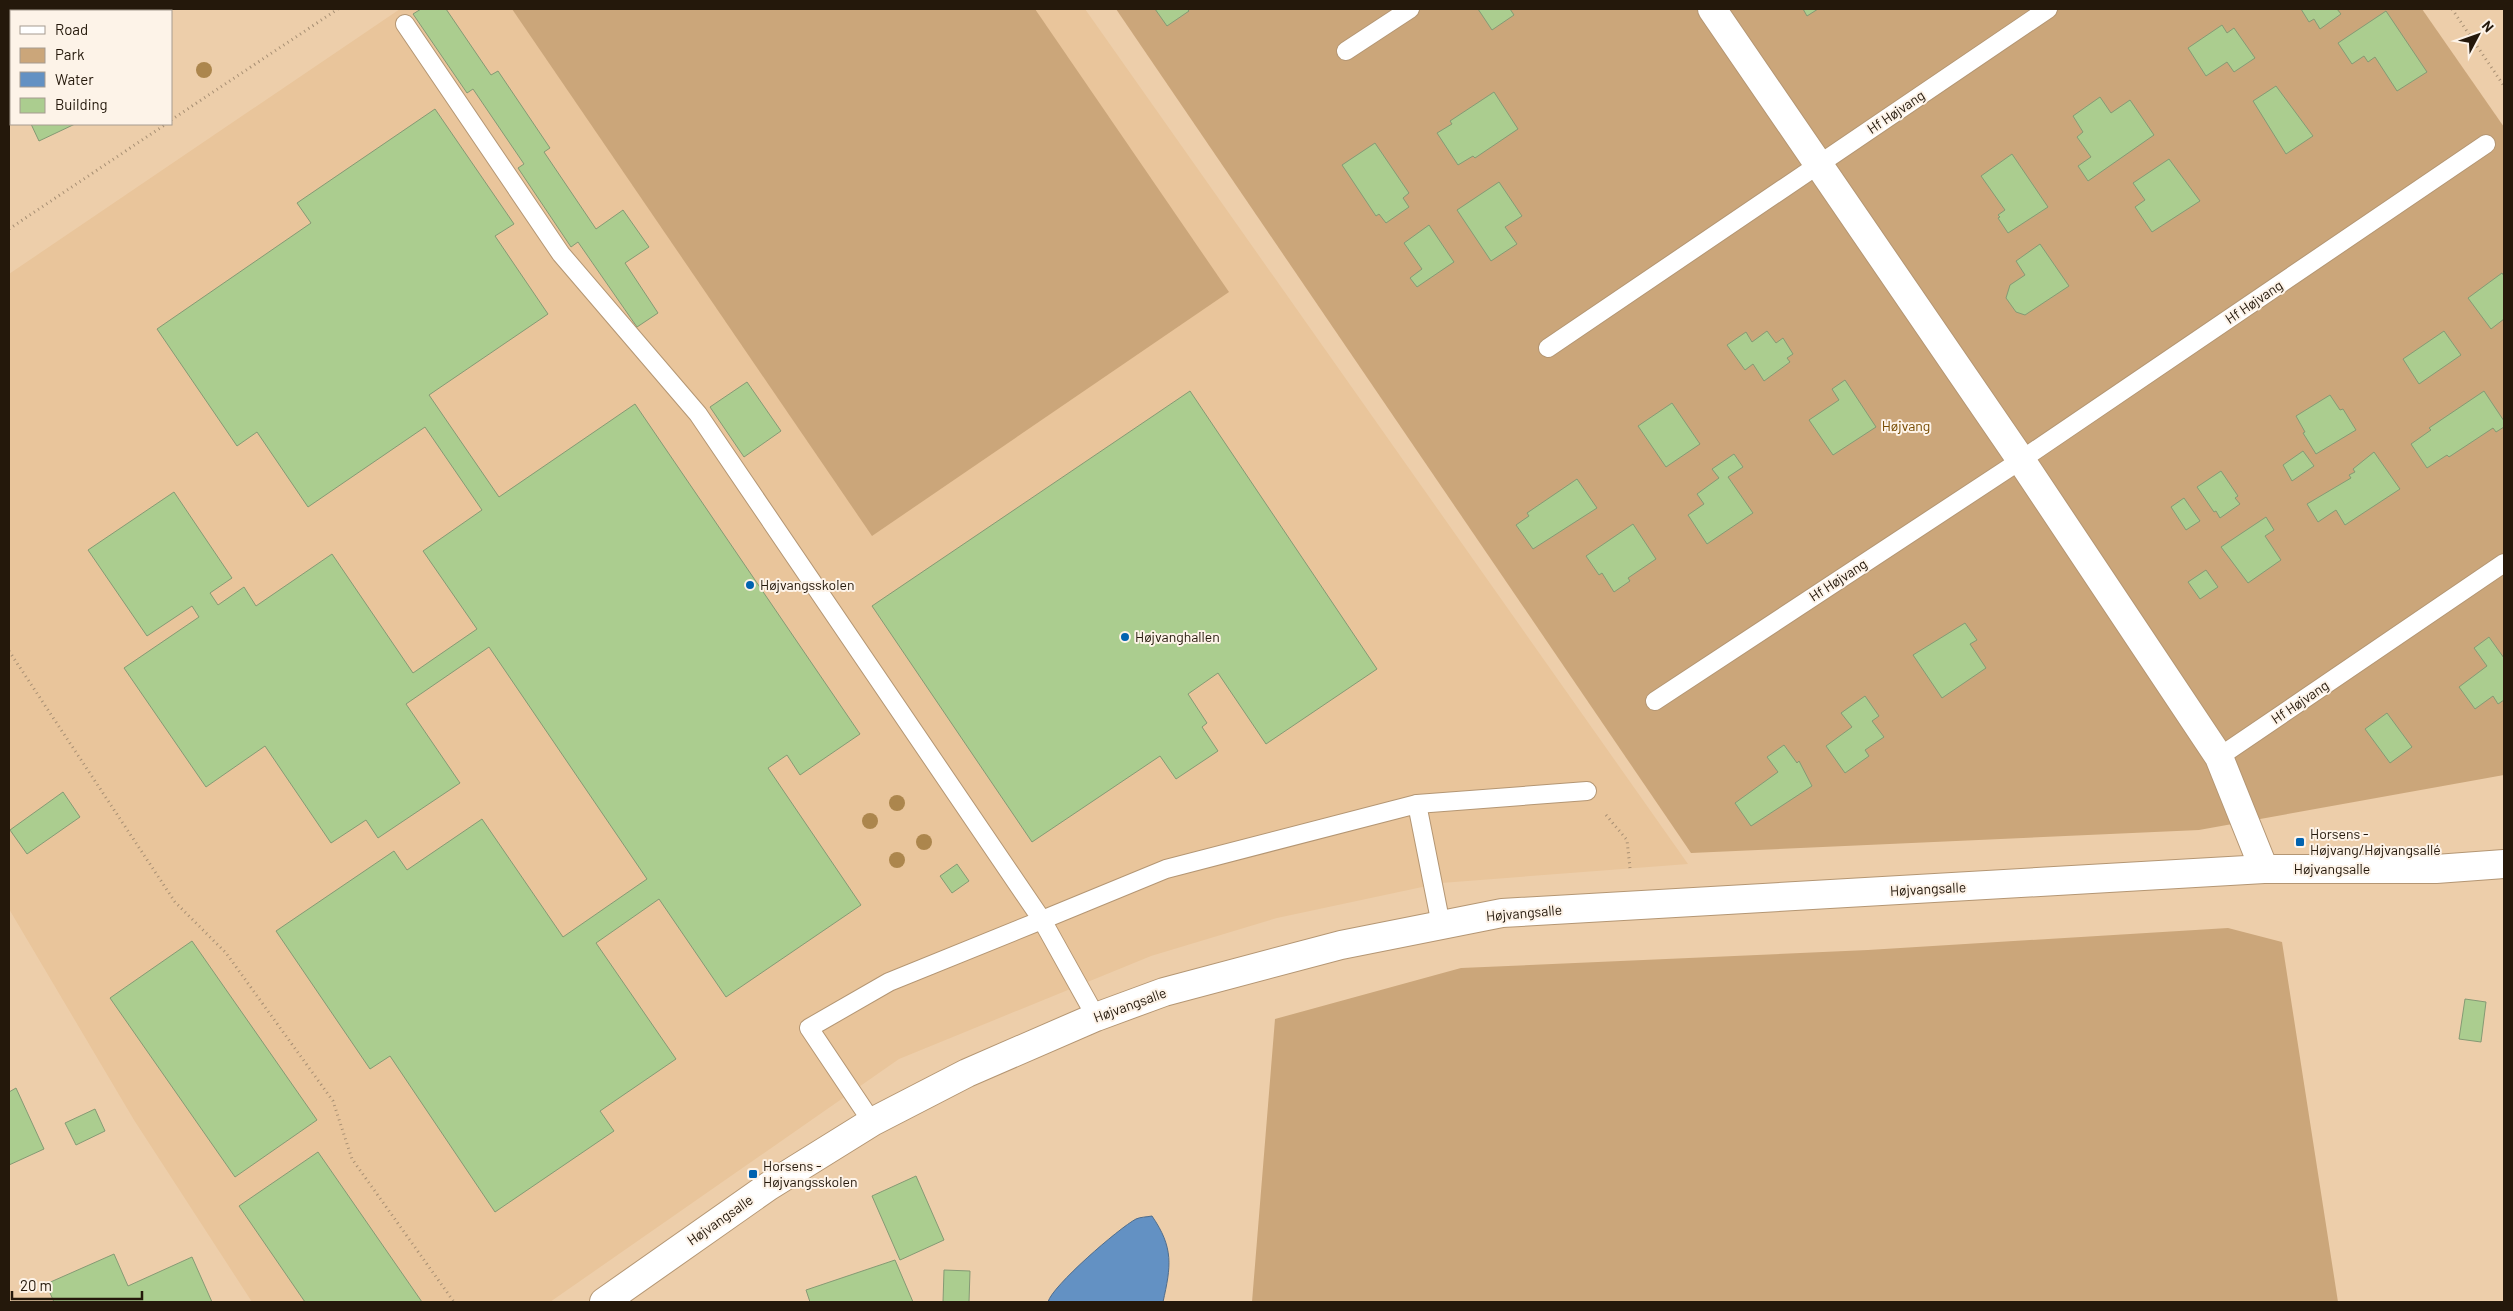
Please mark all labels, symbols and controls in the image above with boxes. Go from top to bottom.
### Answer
legend [10,10,172,125]
north arrow [2453,10,2503,60]
text: N [2479,17,2498,35]
text: Road [55,20,88,38]
text: Park [55,45,85,63]
text: Water [55,70,94,88]
street label: Hf Højvang [1864,86,1928,137]
text: Building [55,95,108,113]
street label: Hf Højvang [2222,276,2286,327]
park label: Højvang [1882,417,1930,434]
street label: Hf Højvang [1806,555,1870,605]
place label: Højvangsskolen [760,576,854,593]
marker: Højvangsskolen [744,579,756,591]
place label: Højvanghallen [1135,628,1220,645]
marker: Højvanghallen [1119,631,1131,643]
street label: Hf Højvang [2268,676,2332,727]
place label: Horsens - Højvang/Højvangsallé [2310,825,2441,858]
marker: Horsens - Højvang/Højvangsallé [2294,836,2306,848]
street label: Højvangsalle [2294,860,2370,877]
street label: Højvangsalle [1889,878,1967,899]
street label: Højvangsalle [1485,901,1563,924]
street label: Højvangsalle [1091,983,1169,1026]
place label: Horsens - Højvangsskolen [763,1157,857,1190]
marker: Horsens - Højvangsskolen [747,1168,759,1180]
street label: Højvangsalle [684,1191,756,1248]
scale bar [12,1268,142,1300]
text: 20 m [20,1276,52,1294]

